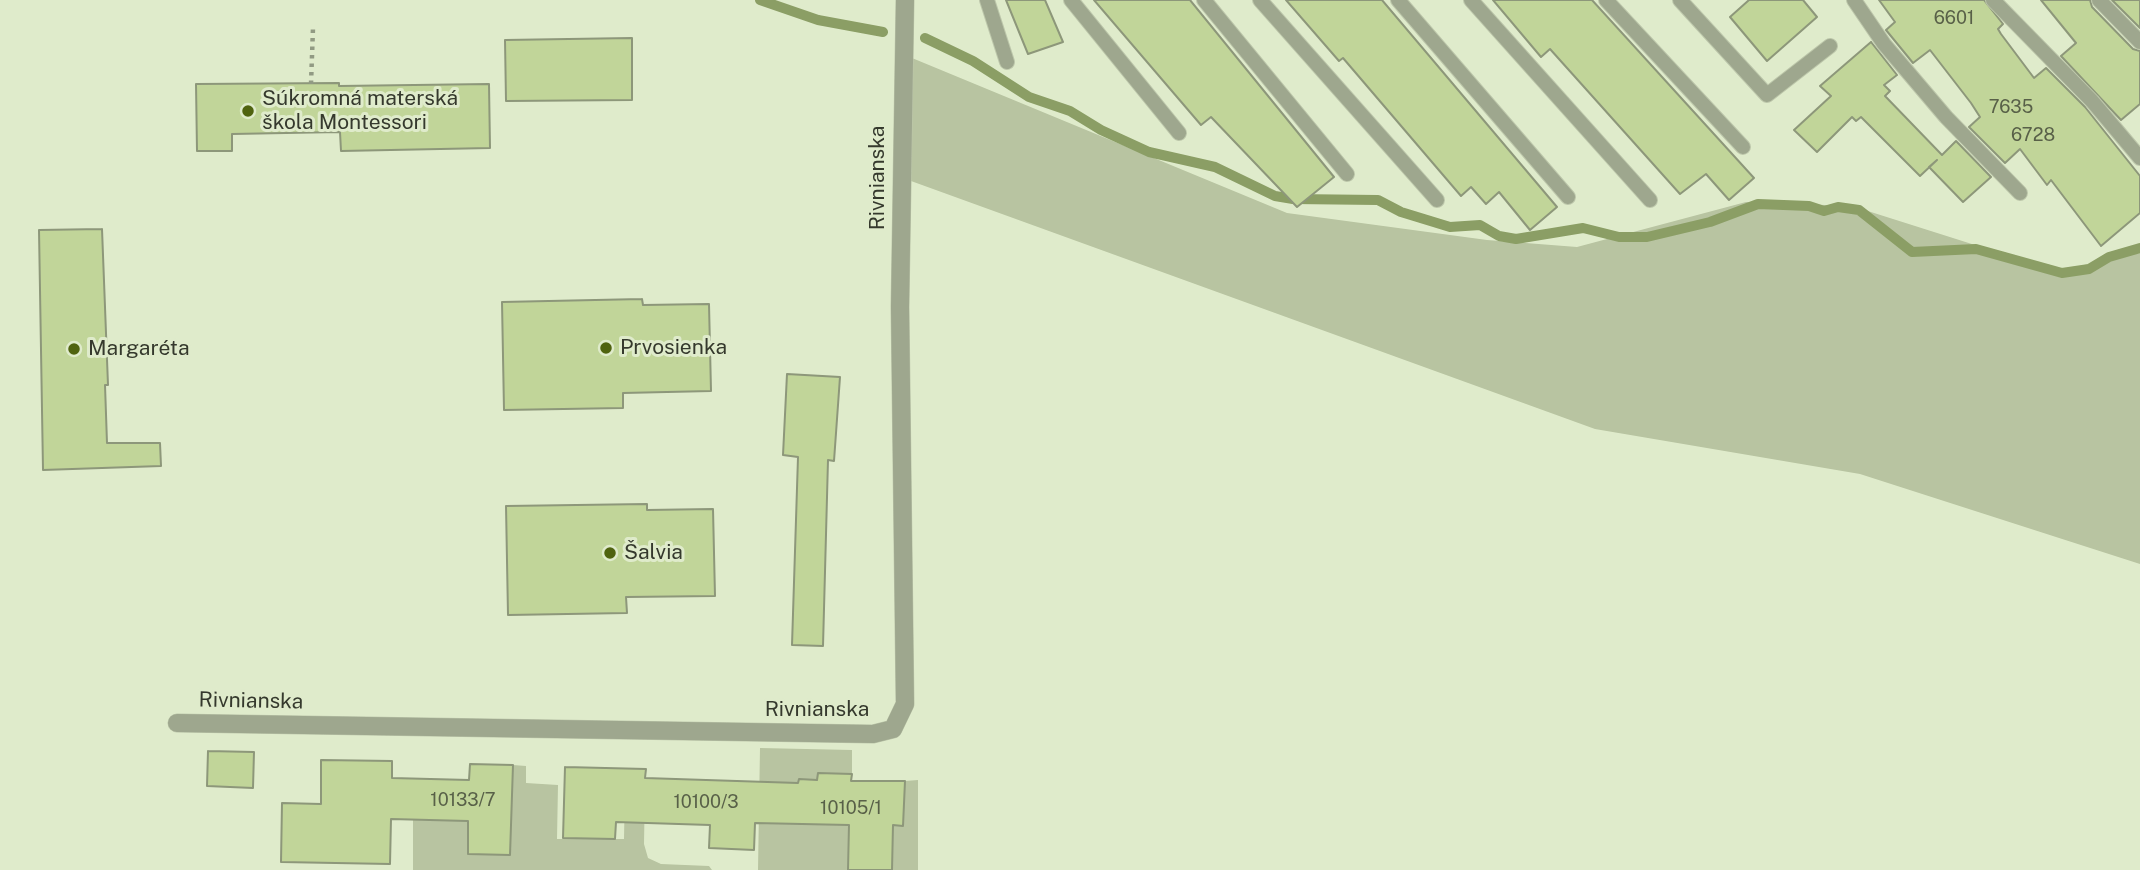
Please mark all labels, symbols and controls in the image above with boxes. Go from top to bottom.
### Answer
house number: 6601 [1934,7,1974,29]
place label: Súkromná materská škola Montessori [262,86,458,136]
house number: 7635 [1989,96,2033,118]
marker: Súkromná materská škola Montessori [240,103,256,119]
house number: 6728 [2011,124,2055,146]
street label: Rivnianska [865,126,891,230]
place label: Prvosienka [620,335,727,361]
place label: Margaréta [88,336,190,362]
marker: Prvosienka [598,340,614,356]
marker: Margaréta [66,341,82,357]
place label: Šalvia [624,540,683,566]
marker: Šalvia [602,545,618,561]
street label: Rivnianska [199,687,303,715]
street label: Rivnianska [765,697,869,723]
house number: 10133/7 [430,789,496,811]
house number: 10100/3 [673,791,739,813]
house number: 10105/1 [820,797,882,819]

